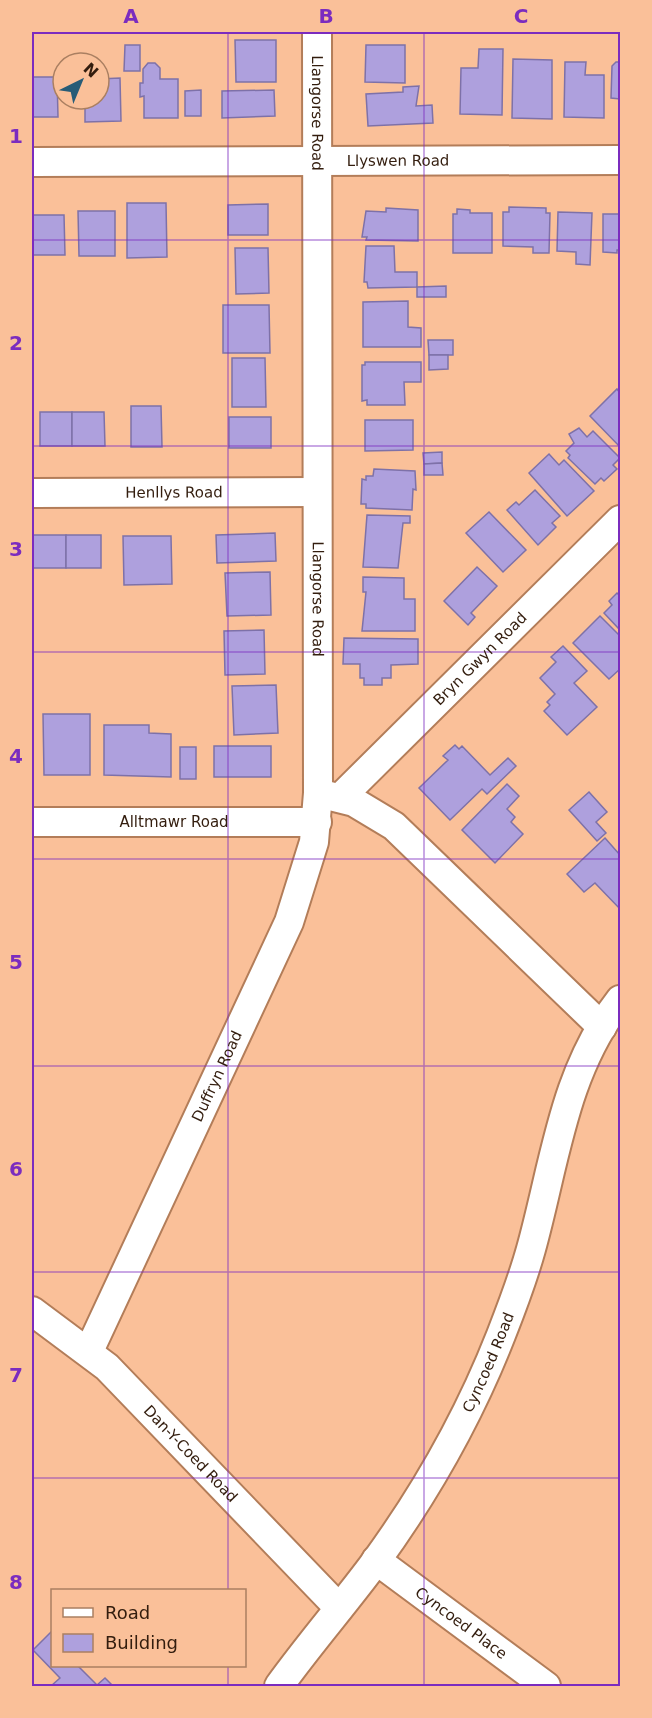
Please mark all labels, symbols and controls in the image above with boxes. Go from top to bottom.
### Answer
text: A [123,4,139,28]
text: B [318,4,334,28]
text: C [514,4,528,28]
north arrow [51,51,111,111]
street label: Llangorse Road [308,55,326,171]
text: N [80,59,102,82]
text: 1 [9,124,23,148]
street label: Llyswen Road [347,152,449,170]
text: 2 [9,331,23,355]
street label: Henllys Road [125,483,223,502]
text: 3 [9,537,23,561]
street label: Llangorse Road [309,541,327,657]
street label: Bryn Gwyn Road [430,609,531,709]
text: 4 [9,744,23,768]
street label: Alltmawr Road [119,813,229,831]
text: 5 [9,950,23,974]
street label: Duffryn Road [188,1028,246,1125]
text: 6 [9,1157,23,1181]
street label: Cyncoed Road [459,1310,518,1416]
text: 7 [9,1363,23,1387]
street label: Dan-Y-Coed Road [140,1402,241,1506]
text: 8 [9,1570,23,1594]
street label: Cyncoed Place [412,1583,511,1663]
legend [51,1589,246,1667]
text: Road [105,1602,150,1623]
text: Building [105,1632,178,1653]

